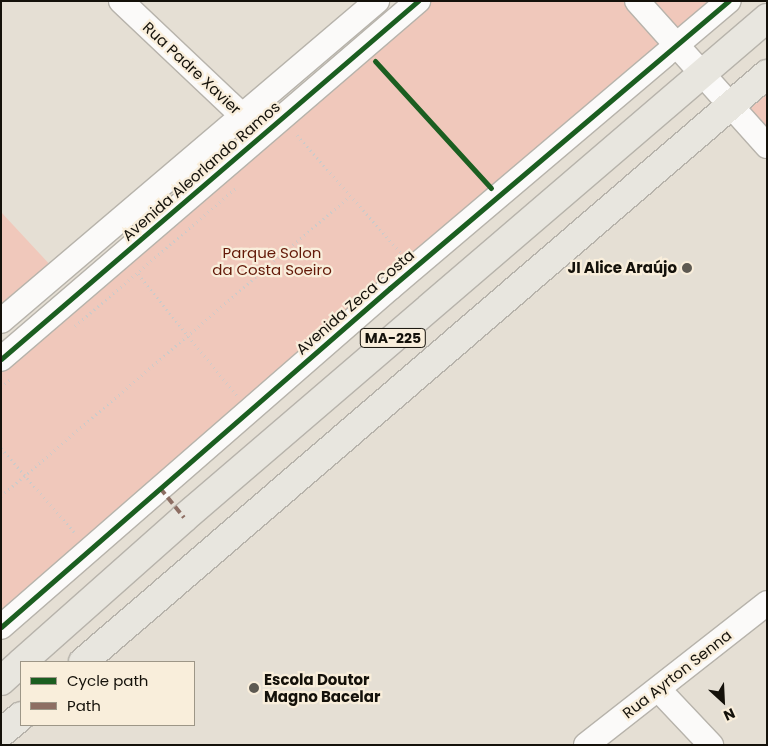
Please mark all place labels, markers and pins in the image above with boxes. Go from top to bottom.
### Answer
place label: JI Alice Araújo [568,259,677,277]
marker: JI Alice Araújo [681,262,693,274]
place label: Escola Doutor Magno Bacelar [264,670,380,705]
marker: Escola Doutor Magno Bacelar [248,682,260,694]

